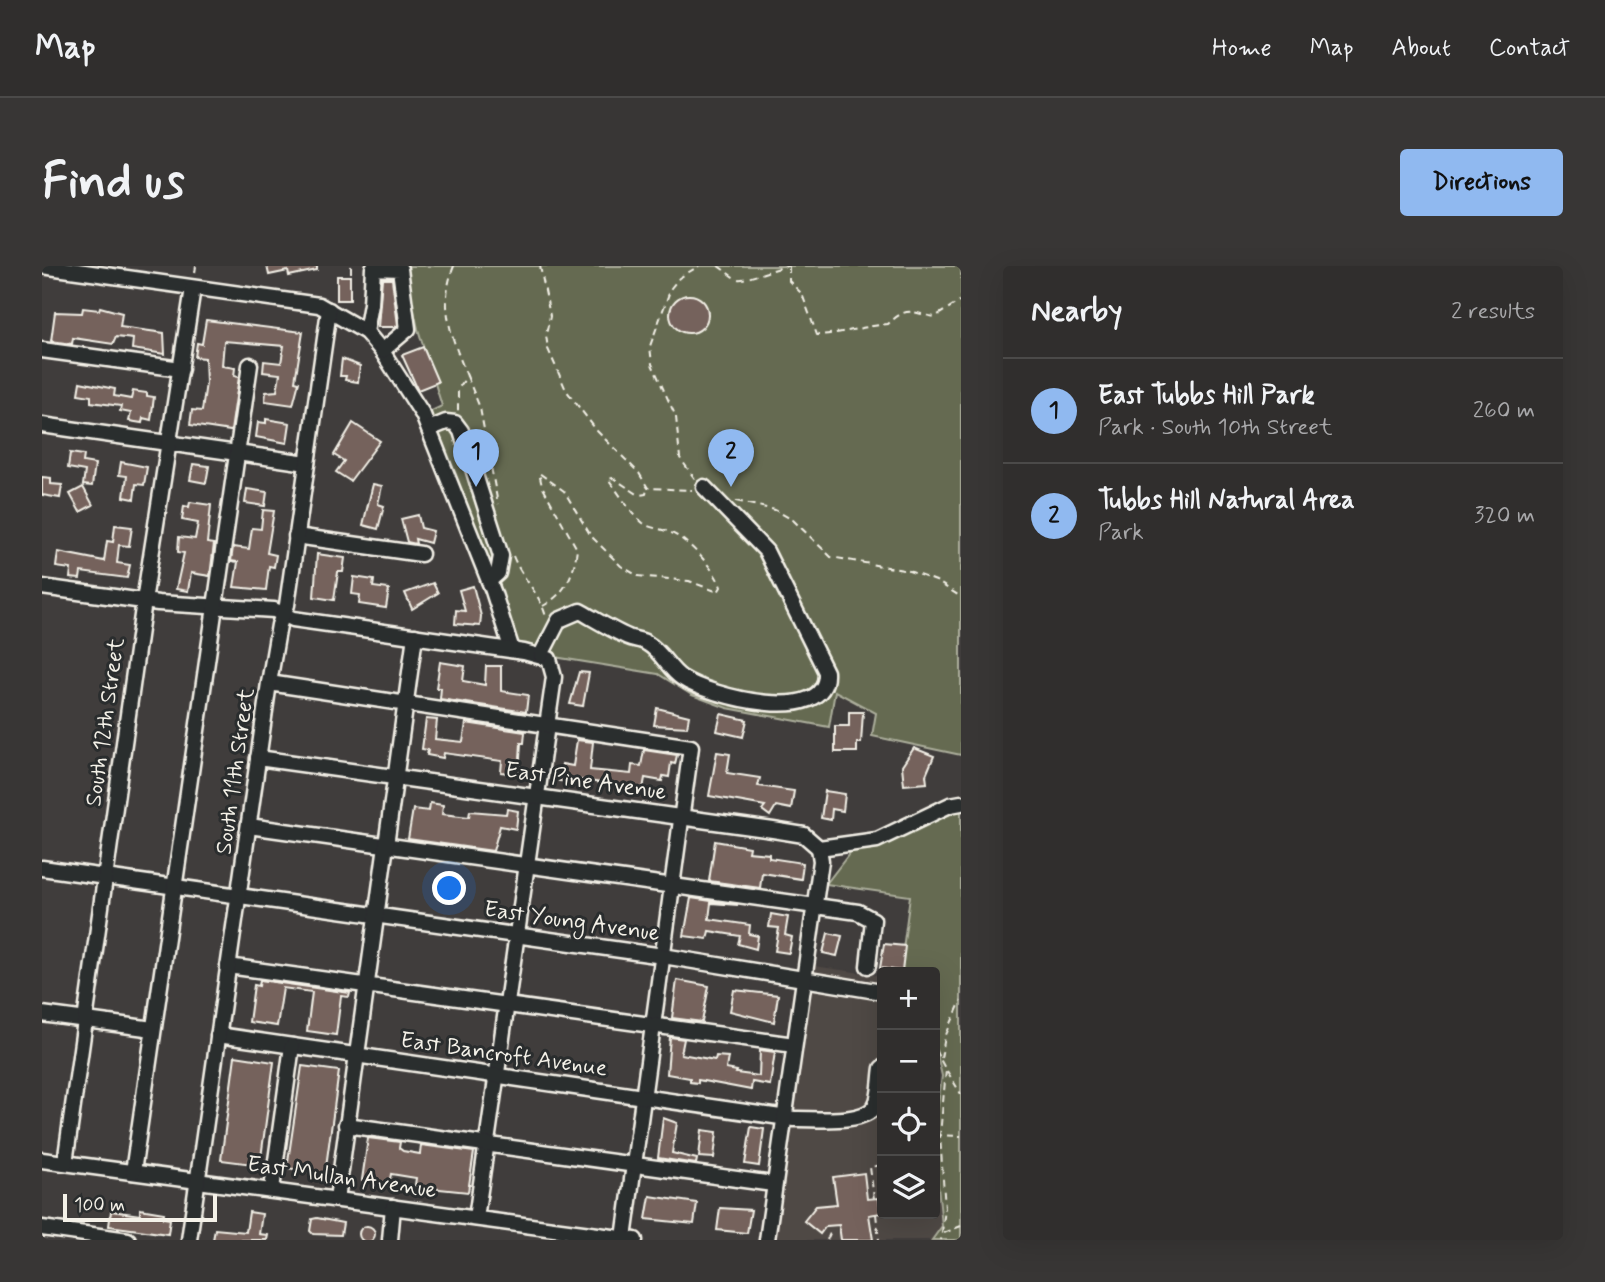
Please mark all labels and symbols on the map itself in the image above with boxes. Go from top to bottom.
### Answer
pin: 1 [453,429,499,487]
pin: 2 [708,429,754,487]
street label: South 12th Street [79,636,133,809]
street label: South 11th Street [209,686,263,856]
street label: East Pine Avenue [503,756,669,808]
your location [432,871,466,905]
street label: East Young Avenue [482,895,662,951]
street label: East Bancroft Avenue [398,1026,609,1084]
street label: East Mullan Avenue [245,1150,439,1206]
scale bar [63,1191,217,1223]

